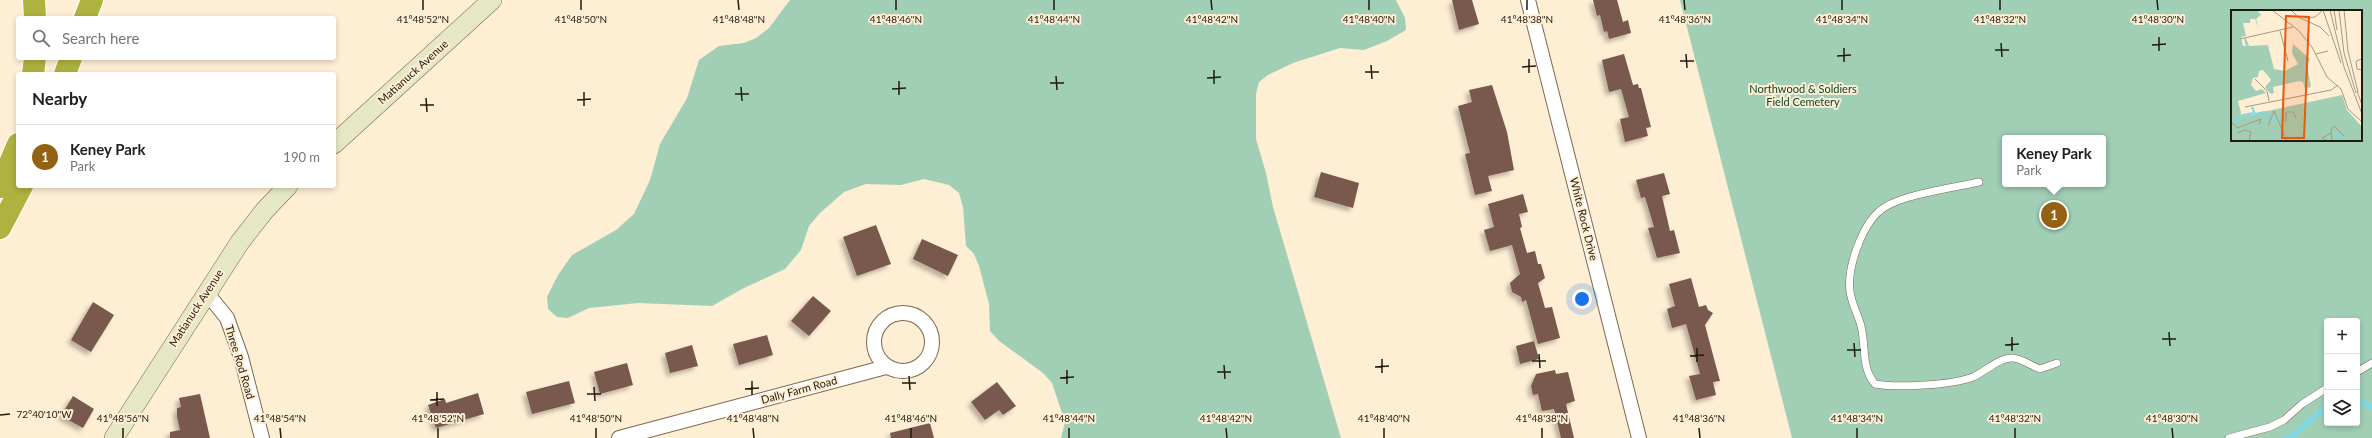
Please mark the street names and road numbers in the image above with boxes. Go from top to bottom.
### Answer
street label: Matianuck Avenue [375,37,450,106]
street label: White Rock Drive [1568,176,1601,262]
street label: Matianuck Avenue [166,266,226,349]
street label: Three Rod Road [223,323,258,401]
street label: Dally Farm Road [759,373,838,406]

